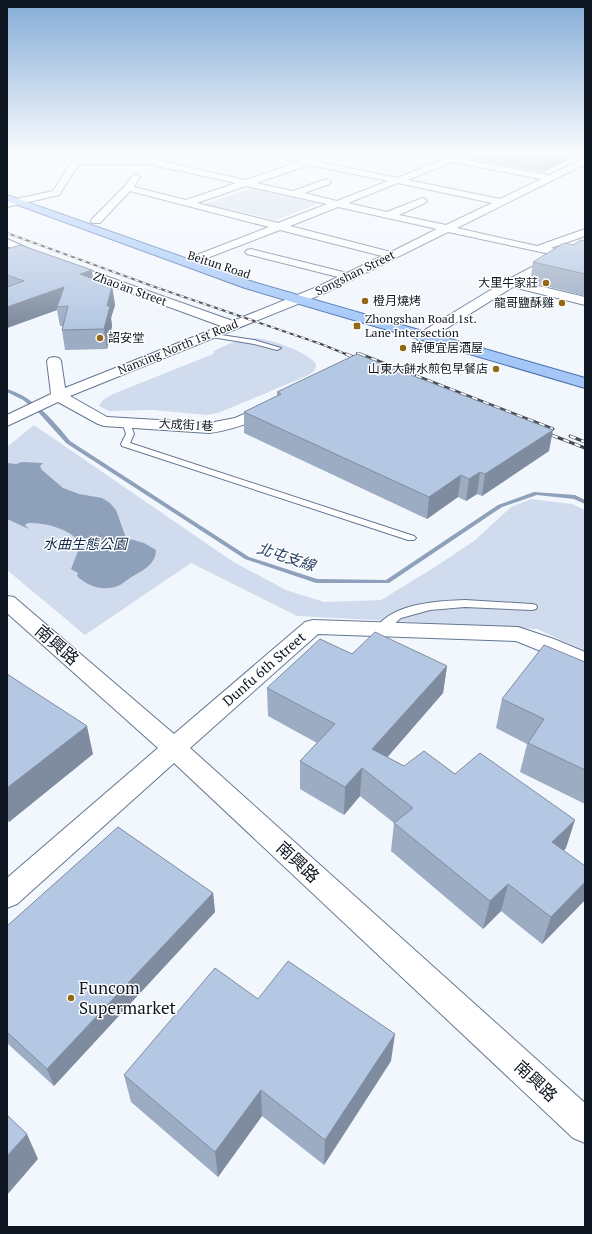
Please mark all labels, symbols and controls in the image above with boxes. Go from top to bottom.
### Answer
street label: Beitun Road [186,247,253,282]
street label: Songshan Street [312,247,398,298]
street label: Zhao'an Street [91,268,169,309]
place label: 大里牛家莊 [478,275,538,290]
marker: 大里牛家莊 [541,278,551,288]
place label: 橙月燒烤 [373,293,421,308]
place label: 龍哥鹽酥雞 [494,295,554,310]
marker: 橙月燒烤 [360,296,370,306]
marker: 龍哥鹽酥雞 [557,298,567,308]
place label: Zhongshan Road 1st. Lane Intersection [365,311,477,340]
street label: Nanxing North 1st Road [116,315,240,378]
marker: Zhongshan Road 1st. Lane Intersection [352,321,362,331]
place label: 詔安堂 [108,330,144,345]
marker: 詔安堂 [95,333,105,343]
place label: 醉便宜居酒屋 [411,340,483,355]
marker: 醉便宜居酒屋 [398,343,408,353]
place label: 山東大餅水煎包早餐店 [368,361,488,376]
marker: 山東大餅水煎包早餐店 [491,364,501,374]
street label: 大成街1巷 [158,416,214,433]
park label: 水曲生態公園 [43,534,129,553]
water label: 北屯支線 [255,537,320,575]
street label: 南興路 [31,619,84,670]
street label: Dunfu 6th Street [218,627,310,710]
street label: 南興路 [272,836,325,887]
place label: Funcom Supermarket [79,976,176,1019]
marker: Funcom Supermarket [66,993,76,1003]
street label: 南興路 [510,1055,563,1106]

